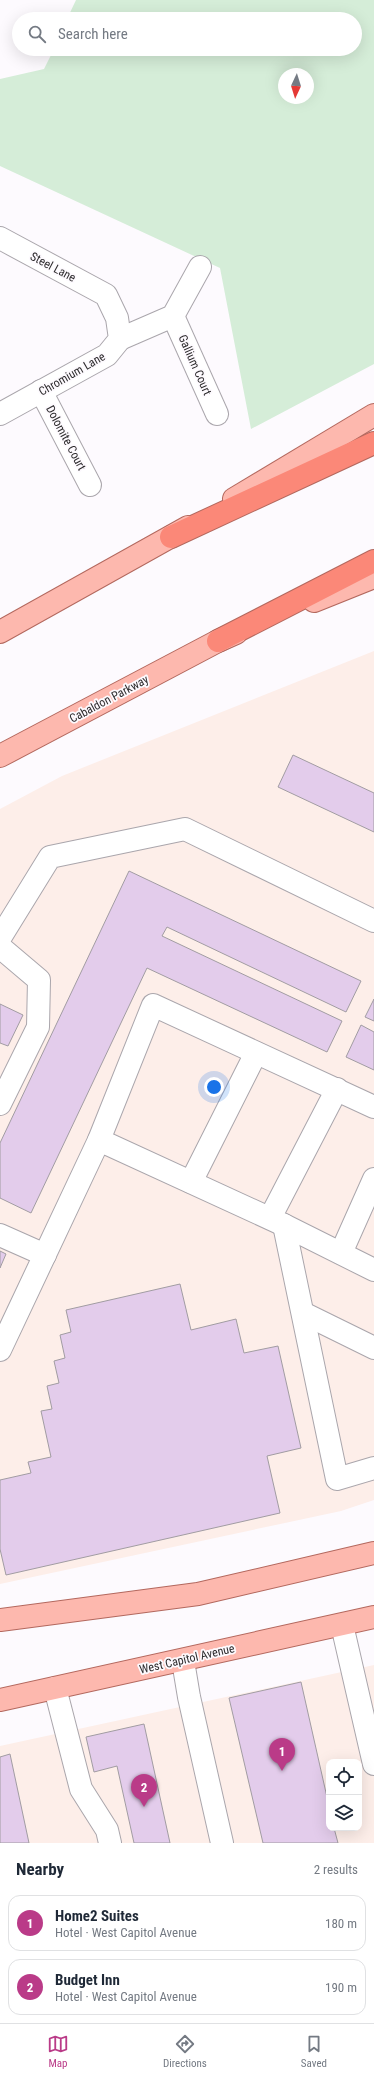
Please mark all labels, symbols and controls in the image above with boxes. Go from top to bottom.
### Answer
search box [12,12,362,56]
icon: search [26,23,48,45]
text: Search here [58,25,128,43]
north arrow [278,68,314,104]
street label: Steel Lane [28,249,78,285]
street label: Gallium Court [175,333,215,398]
street label: Chromium Lane [36,349,108,399]
street label: Dolomite Court [43,403,89,473]
street label: Cabaldon Parkway [67,672,151,726]
your location [204,1077,224,1097]
street label: West Capitol Avenue [138,1641,236,1677]
pin: 1 [269,1738,295,1771]
map controls [326,1759,362,1831]
button: locate [326,1759,362,1795]
pin: 2 [131,1774,157,1807]
button: layers [326,1795,362,1831]
text: Nearby [16,1859,64,1879]
text: 2 results [314,1862,358,1877]
text: Home2 Suites [55,1907,139,1925]
text: 1 [27,1916,33,1931]
text: 180 m [325,1916,357,1931]
text: Hotel · West Capitol Avenue [55,1925,197,1940]
text: Budget Inn [55,1971,120,1989]
text: 2 [27,1980,33,1995]
text: 190 m [325,1980,357,1995]
text: Hotel · West Capitol Avenue [55,1989,197,2004]
tab: Map [47,2033,69,2070]
tab: Directions [163,2033,207,2070]
tab: Saved [301,2033,327,2070]

